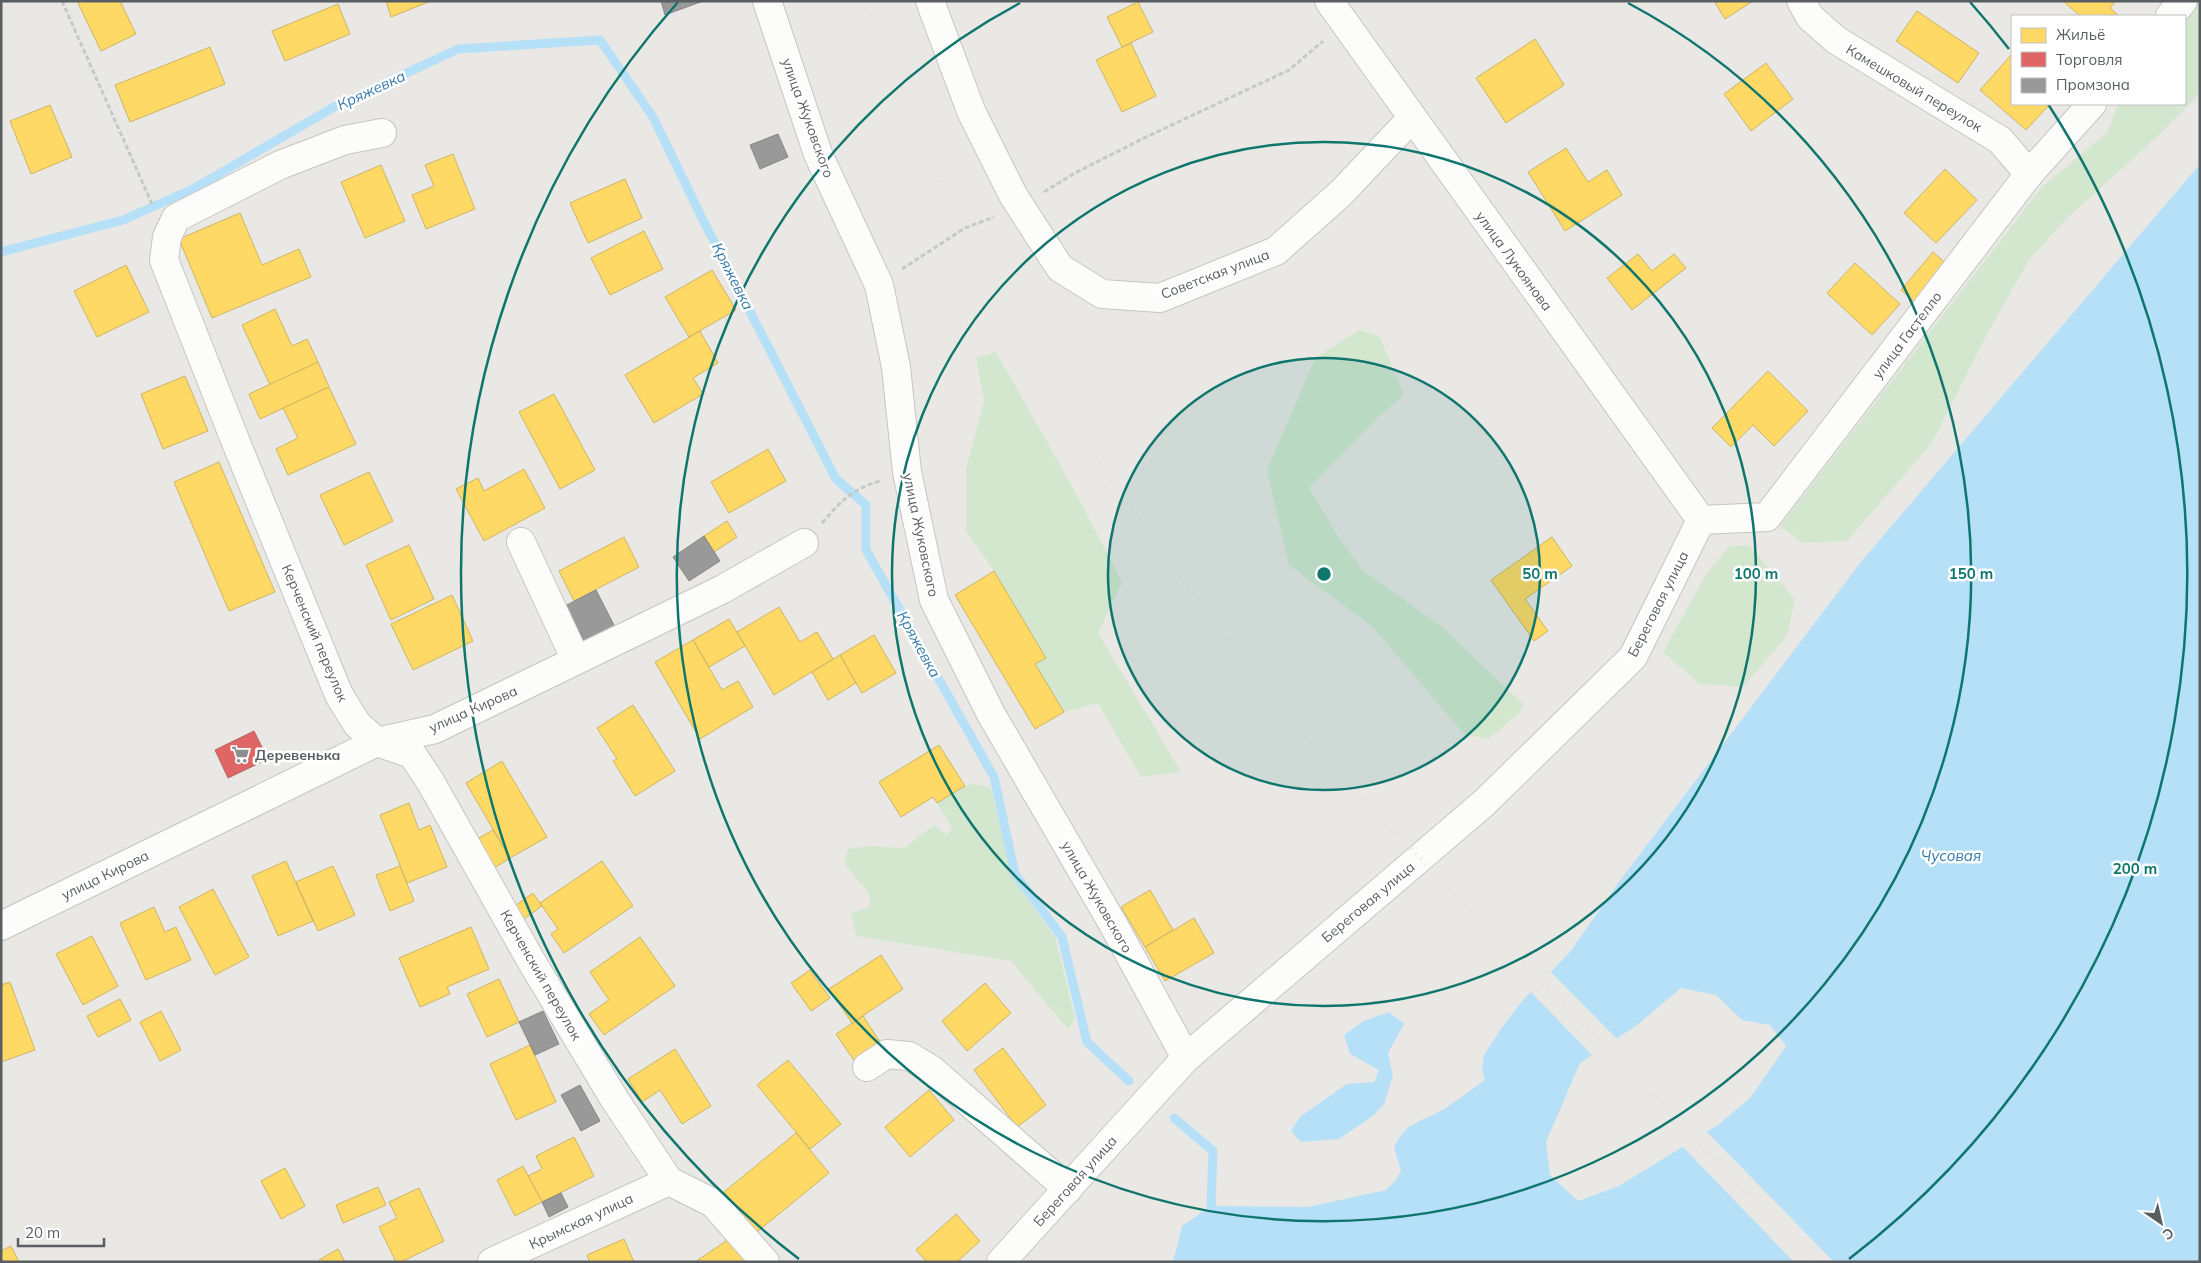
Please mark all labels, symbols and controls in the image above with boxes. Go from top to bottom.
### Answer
legend [2011,15,2186,105]
text: Жильё [2056,25,2105,44]
street label: Камешковый переулок [1843,40,1986,136]
text: Торговля [2056,50,2123,69]
street label: улица Жуковского [778,56,838,180]
water label: Кряжевка [334,66,408,114]
text: Промзона [2056,75,2130,94]
street label: улица Лукоянова [1472,208,1556,314]
water label: Кряжевка [708,239,758,313]
street label: Советская улица [1158,245,1272,303]
street label: улица Гастелло [1868,288,1946,382]
street label: улица Жуковского [899,471,943,599]
street label: Береговая улица [1624,548,1692,660]
street label: Керченский переулок [278,562,352,705]
text: 50 m [1522,564,1558,583]
text: 100 m [1734,564,1778,583]
text: 150 m [1949,564,1993,583]
centre of rings [1315,565,1333,583]
water label: Кряжевка [893,607,945,681]
street label: улица Кирова [426,681,520,737]
supermarket icon: Деревенька [231,745,251,765]
place label: Деревенька [255,746,341,764]
street label: улица Жуковского [1058,838,1136,956]
street label: улица Кирова [58,846,152,904]
water label: Чусовая [1921,846,1981,865]
street label: Береговая улица [1318,858,1418,946]
text: 200 m [2113,859,2157,878]
street label: Керченский переулок [496,907,586,1044]
street label: Береговая улица [1029,1132,1121,1230]
street label: Крымская улица [526,1189,636,1253]
north arrow [2136,1198,2186,1248]
scale bar [18,1216,104,1248]
text: 20 m [25,1223,60,1242]
text: С [2159,1224,2177,1244]

